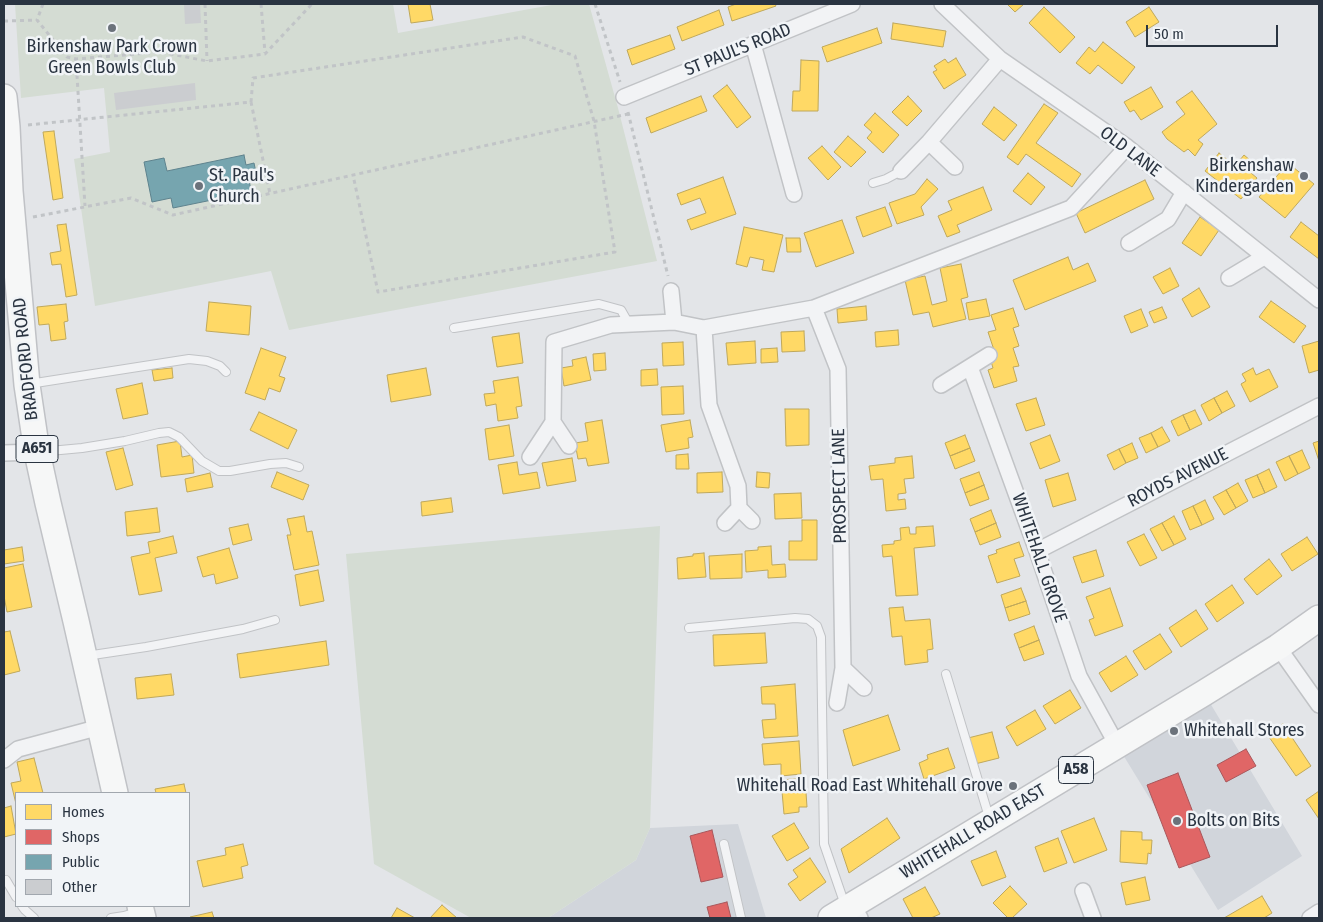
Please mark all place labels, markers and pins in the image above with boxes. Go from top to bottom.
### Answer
marker: Birkenshaw Park Crown Green Bowls Club [106,22,118,34]
place label: Birkenshaw Park Crown Green Bowls Club [27,36,197,78]
place label: Birkenshaw Kindergarden [1195,155,1294,198]
place label: St. Paul's Church [209,165,274,208]
marker: Birkenshaw Kindergarden [1298,170,1310,182]
marker: St. Paul's Church [193,180,205,192]
place label: Whitehall Stores [1184,720,1304,742]
marker: Whitehall Stores [1168,725,1180,737]
place label: Whitehall Road East Whitehall Grove [737,775,1003,797]
marker: Whitehall Road East Whitehall Grove [1007,780,1019,792]
place label: Bolts on Bits [1187,810,1280,832]
marker: Bolts on Bits [1171,815,1183,827]

